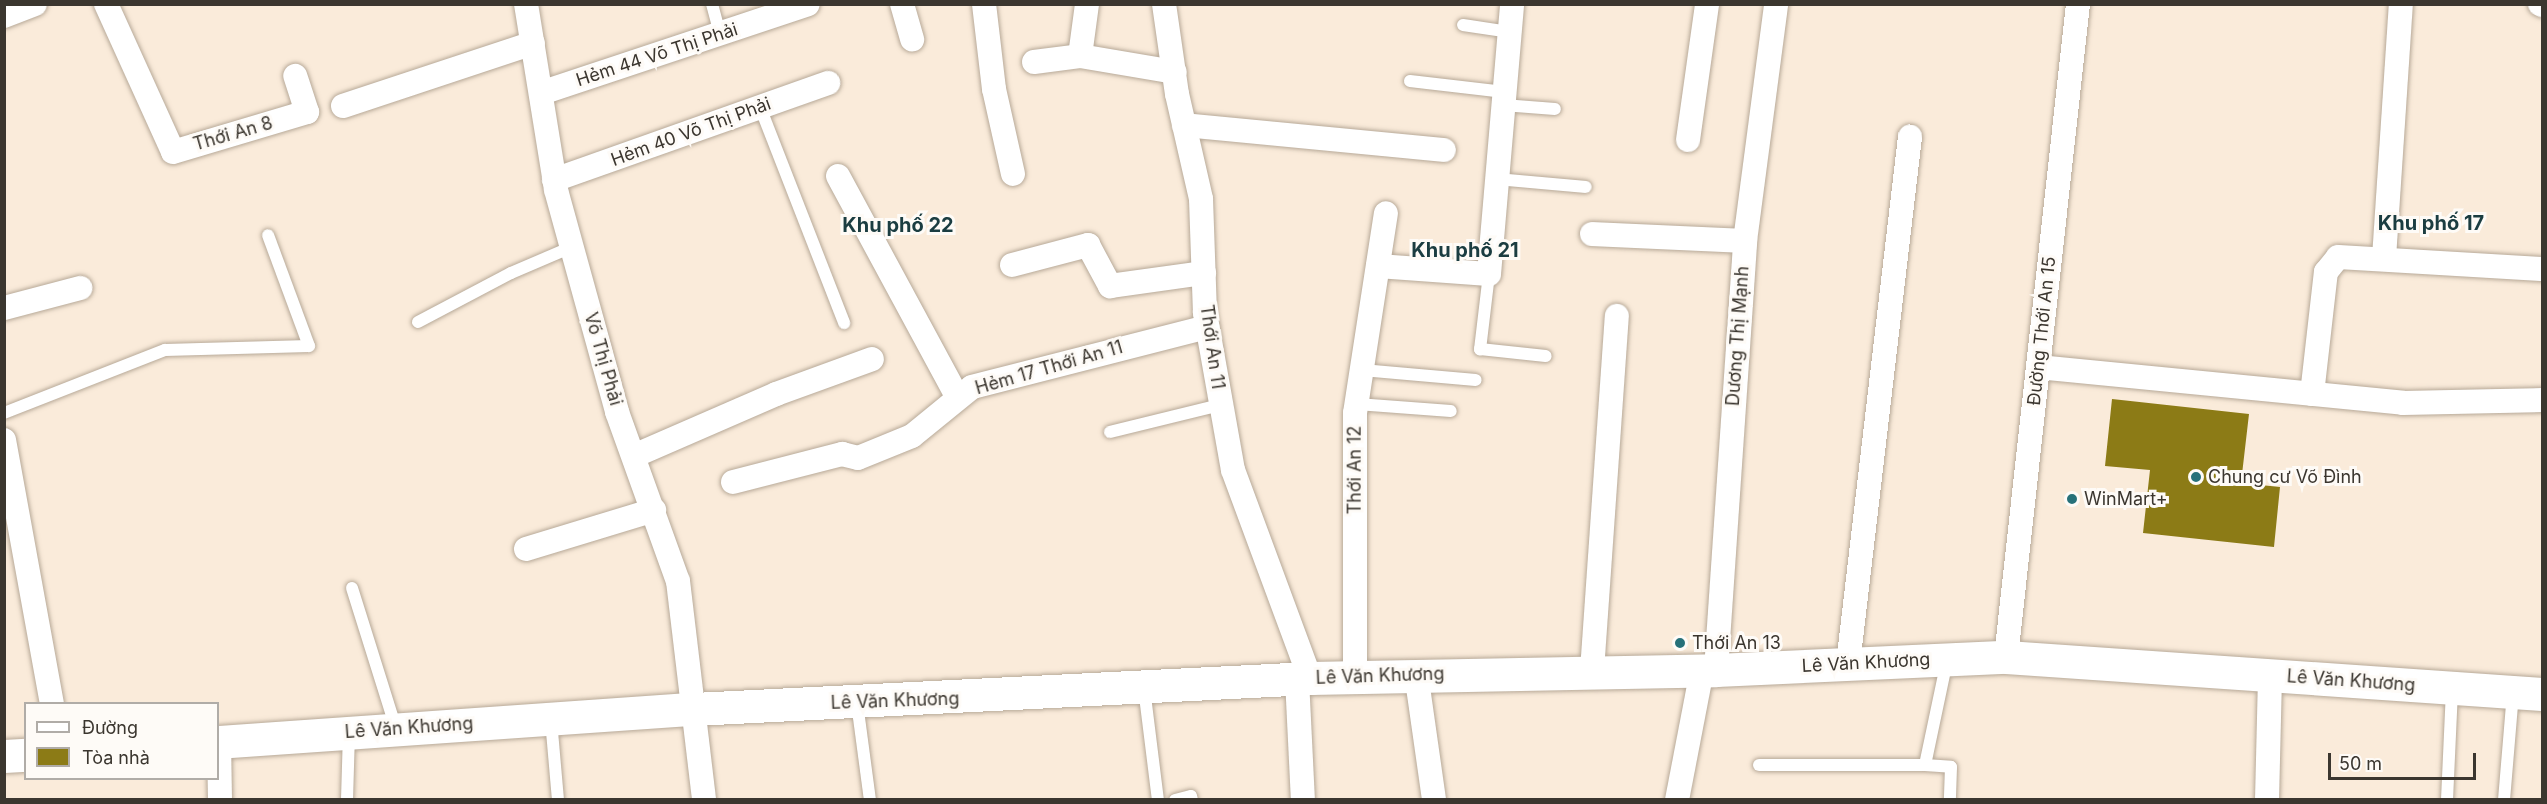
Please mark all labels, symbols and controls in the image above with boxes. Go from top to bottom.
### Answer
street label: Hẻm 44 Võ Thị Phải [573,19,741,91]
street label: Hẻm 40 Võ Thị Phải [608,93,774,171]
street label: Thới An 8 [191,112,275,156]
district label: Khu phố 17 [2378,211,2484,235]
district label: Khu phố 22 [842,213,954,237]
district label: Khu phố 21 [1411,238,1519,262]
street label: Đường Thới An 15 [2023,255,2061,407]
street label: Dương Thị Mạnh [1722,265,1754,407]
street label: Thới An 11 [1195,303,1229,391]
street label: Võ Thị Phải [579,310,627,408]
street label: Hẻm 17 Thới An 11 [973,337,1125,399]
street label: Thới An 12 [1344,426,1366,514]
place label: Chung cư Võ Đình [2208,466,2362,488]
marker: Chung cư Võ Đình [2189,470,2203,484]
place label: WinMart+ [2084,488,2168,510]
marker: WinMart+ [2065,492,2079,506]
place label: Thới An 13 [1692,632,1781,654]
marker: Thới An 13 [1673,636,1687,650]
street label: Lê Văn Khương [1801,649,1931,677]
street label: Lê Văn Khương [1315,663,1445,689]
street label: Lê Văn Khương [2286,666,2416,696]
street label: Lê Văn Khương [830,688,960,714]
legend [24,702,219,780]
street label: Lê Văn Khương [344,713,474,743]
text: Đường [82,717,138,738]
scale bar [2331,741,2480,779]
text: Tòa nhà [82,747,150,768]
text: 50 m [2339,753,2382,774]

